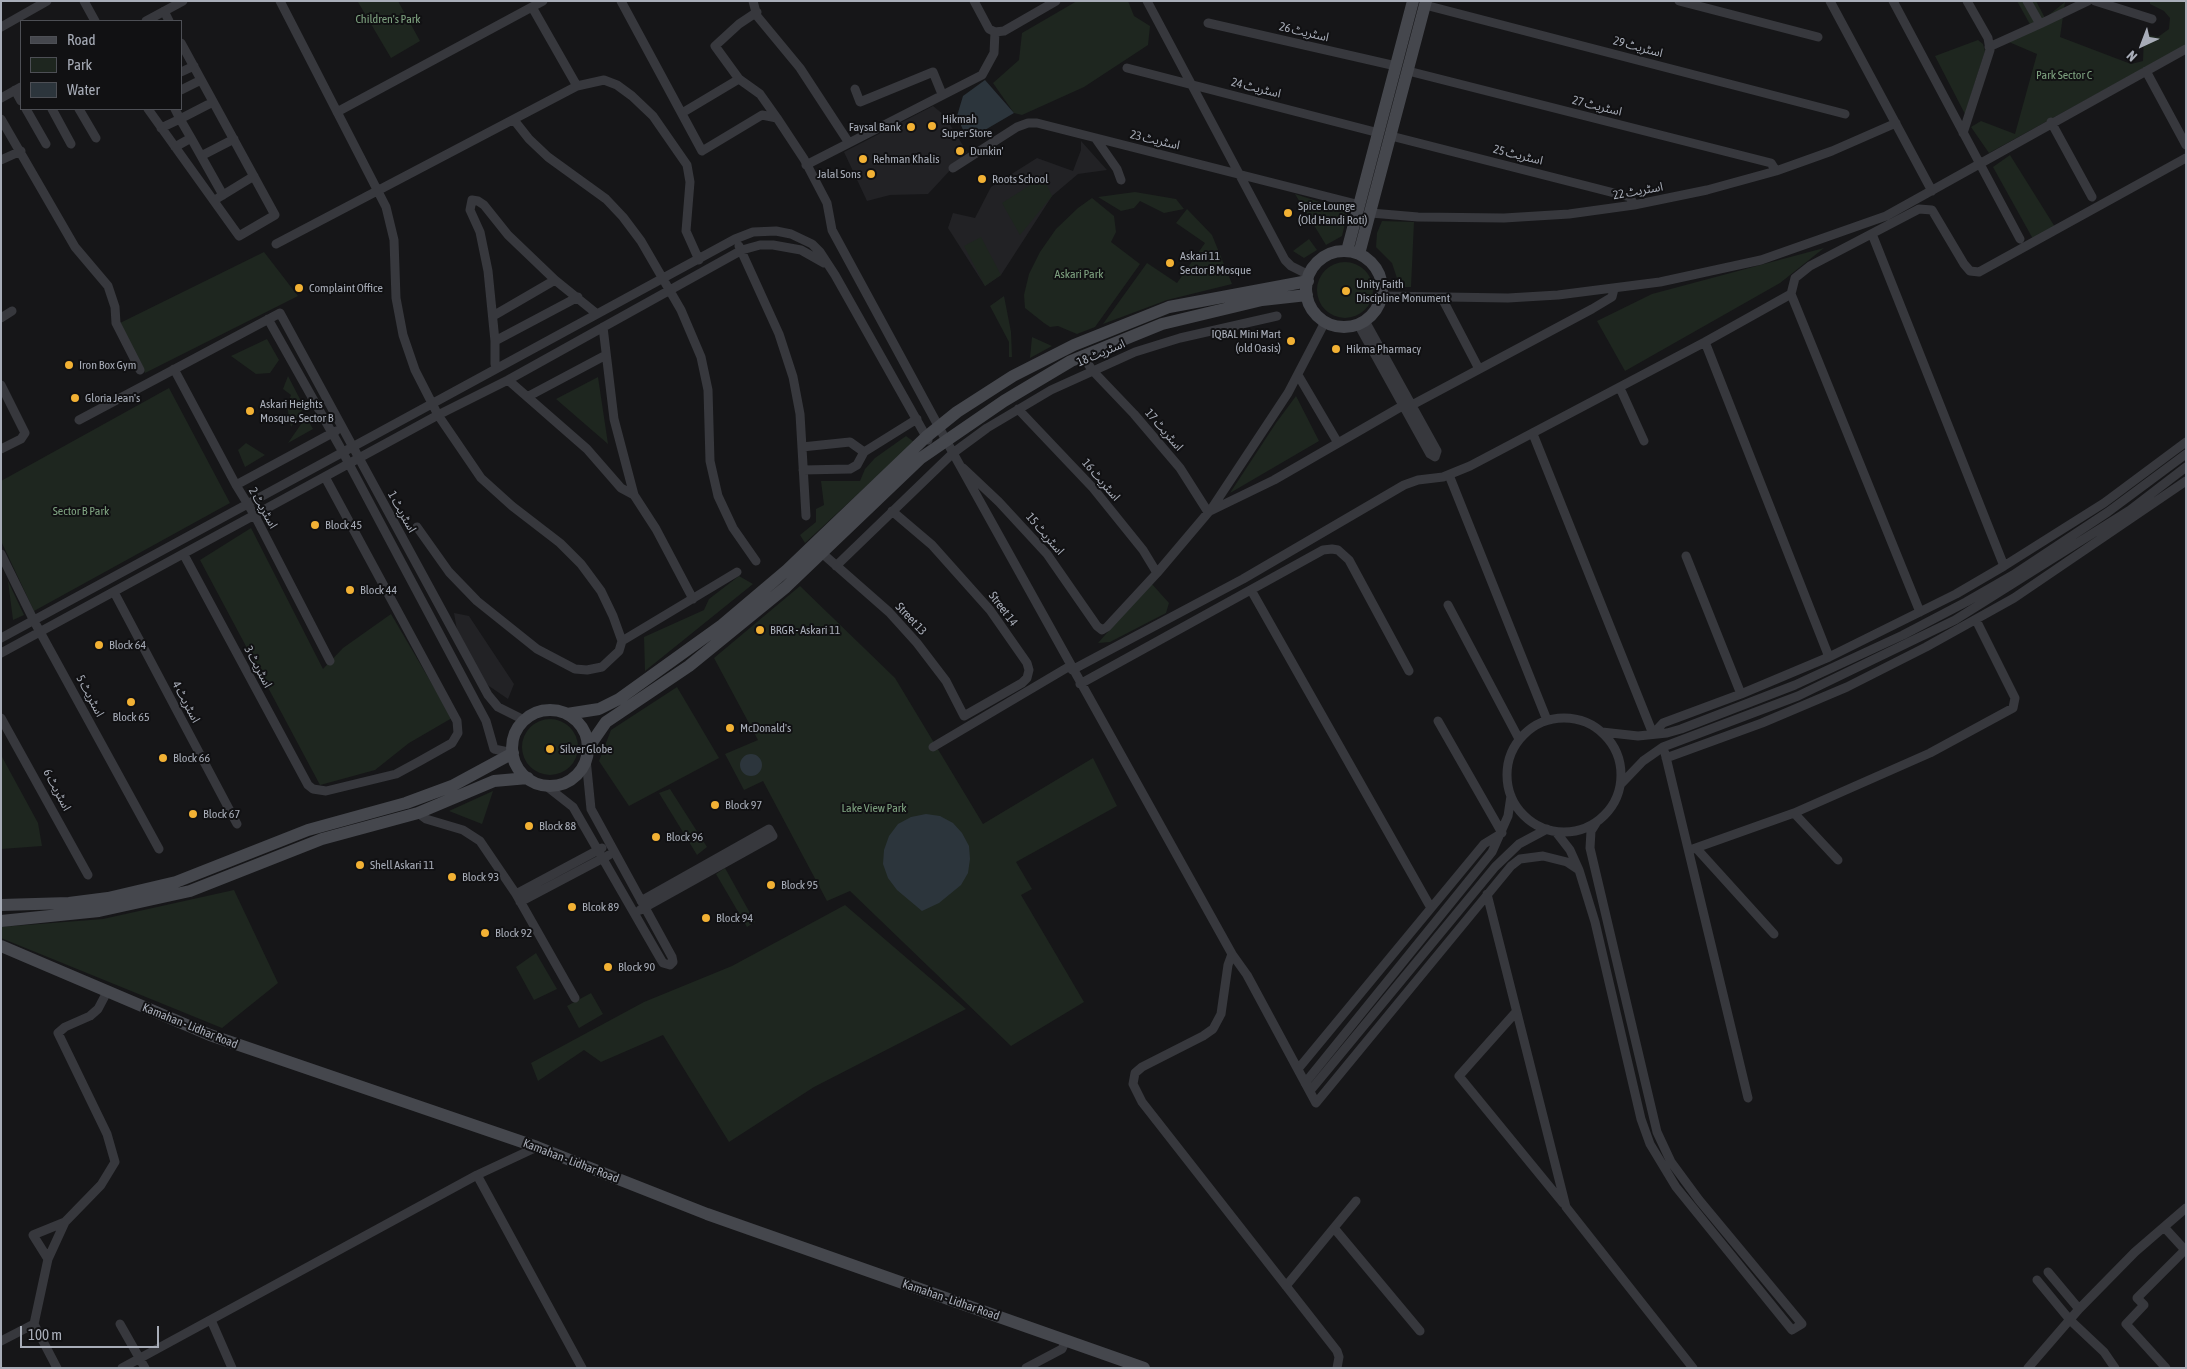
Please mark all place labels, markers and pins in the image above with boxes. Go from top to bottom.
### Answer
place label: Hikmah Super Store [942,112,992,140]
place label: Faysal Bank [849,120,901,134]
marker: Hikmah Super Store [926,120,938,132]
marker: Faysal Bank [905,121,917,133]
place label: Dunkin' [970,144,1004,158]
marker: Dunkin' [954,145,966,157]
place label: Rehman Khalis [873,152,939,166]
marker: Rehman Khalis [857,153,869,165]
place label: Jalal Sons [817,167,861,181]
marker: Jalal Sons [865,168,877,180]
place label: Roots School [992,172,1048,186]
marker: Roots School [976,173,988,185]
place label: Spice Lounge (Old Handi Roti) [1298,199,1367,227]
marker: Spice Lounge (Old Handi Roti) [1282,207,1294,219]
place label: Askari 11 Sector B Mosque [1180,249,1251,277]
marker: Askari 11 Sector B Mosque [1164,257,1176,269]
place label: Unity Faith Discipline Monument [1356,277,1450,305]
place label: Complaint Office [309,281,383,295]
marker: Complaint Office [293,282,305,294]
marker: Unity Faith Discipline Monument [1340,285,1352,297]
place label: IQBAL Mini Mart (old Oasis) [1212,327,1281,355]
marker: IQBAL Mini Mart (old Oasis) [1285,335,1297,347]
place label: Hikma Pharmacy [1346,342,1421,356]
marker: Hikma Pharmacy [1330,343,1342,355]
place label: Iron Box Gym [79,358,136,372]
marker: Iron Box Gym [63,359,75,371]
place label: Gloria Jean's [85,391,140,405]
marker: Gloria Jean's [69,392,81,404]
place label: Askari Heights Mosque, Sector B [260,397,333,425]
marker: Askari Heights Mosque, Sector B [244,405,256,417]
place label: Block 45 [325,518,362,532]
marker: Block 45 [309,519,321,531]
place label: Block 44 [360,583,397,597]
marker: Block 44 [344,584,356,596]
place label: BRGR - Askari 11 [770,623,840,637]
marker: BRGR - Askari 11 [754,624,766,636]
place label: Block 64 [109,638,146,652]
marker: Block 64 [93,639,105,651]
marker: Block 65 [125,696,137,708]
place label: Block 65 [112,710,150,724]
place label: McDonald's [740,721,791,735]
marker: McDonald's [724,722,736,734]
place label: Silver Globe [560,742,613,756]
marker: Silver Globe [544,743,556,755]
place label: Block 66 [173,751,210,765]
marker: Block 66 [157,752,169,764]
place label: Block 97 [725,798,762,812]
marker: Block 97 [709,799,721,811]
place label: Block 67 [203,807,240,821]
marker: Block 67 [187,808,199,820]
place label: Block 88 [539,819,576,833]
marker: Block 88 [523,820,535,832]
place label: Block 96 [666,830,703,844]
marker: Block 96 [650,831,662,843]
place label: Shell Askari 11 [370,858,435,872]
marker: Shell Askari 11 [354,859,366,871]
place label: Block 93 [462,870,499,884]
marker: Block 93 [446,871,458,883]
place label: Block 95 [781,878,818,892]
marker: Block 95 [765,879,777,891]
place label: Blcok 89 [582,900,619,914]
marker: Blcok 89 [566,901,578,913]
place label: Block 94 [716,911,753,925]
marker: Block 94 [700,912,712,924]
place label: Block 92 [495,926,532,940]
marker: Block 92 [479,927,491,939]
place label: Block 90 [618,960,655,974]
marker: Block 90 [602,961,614,973]

